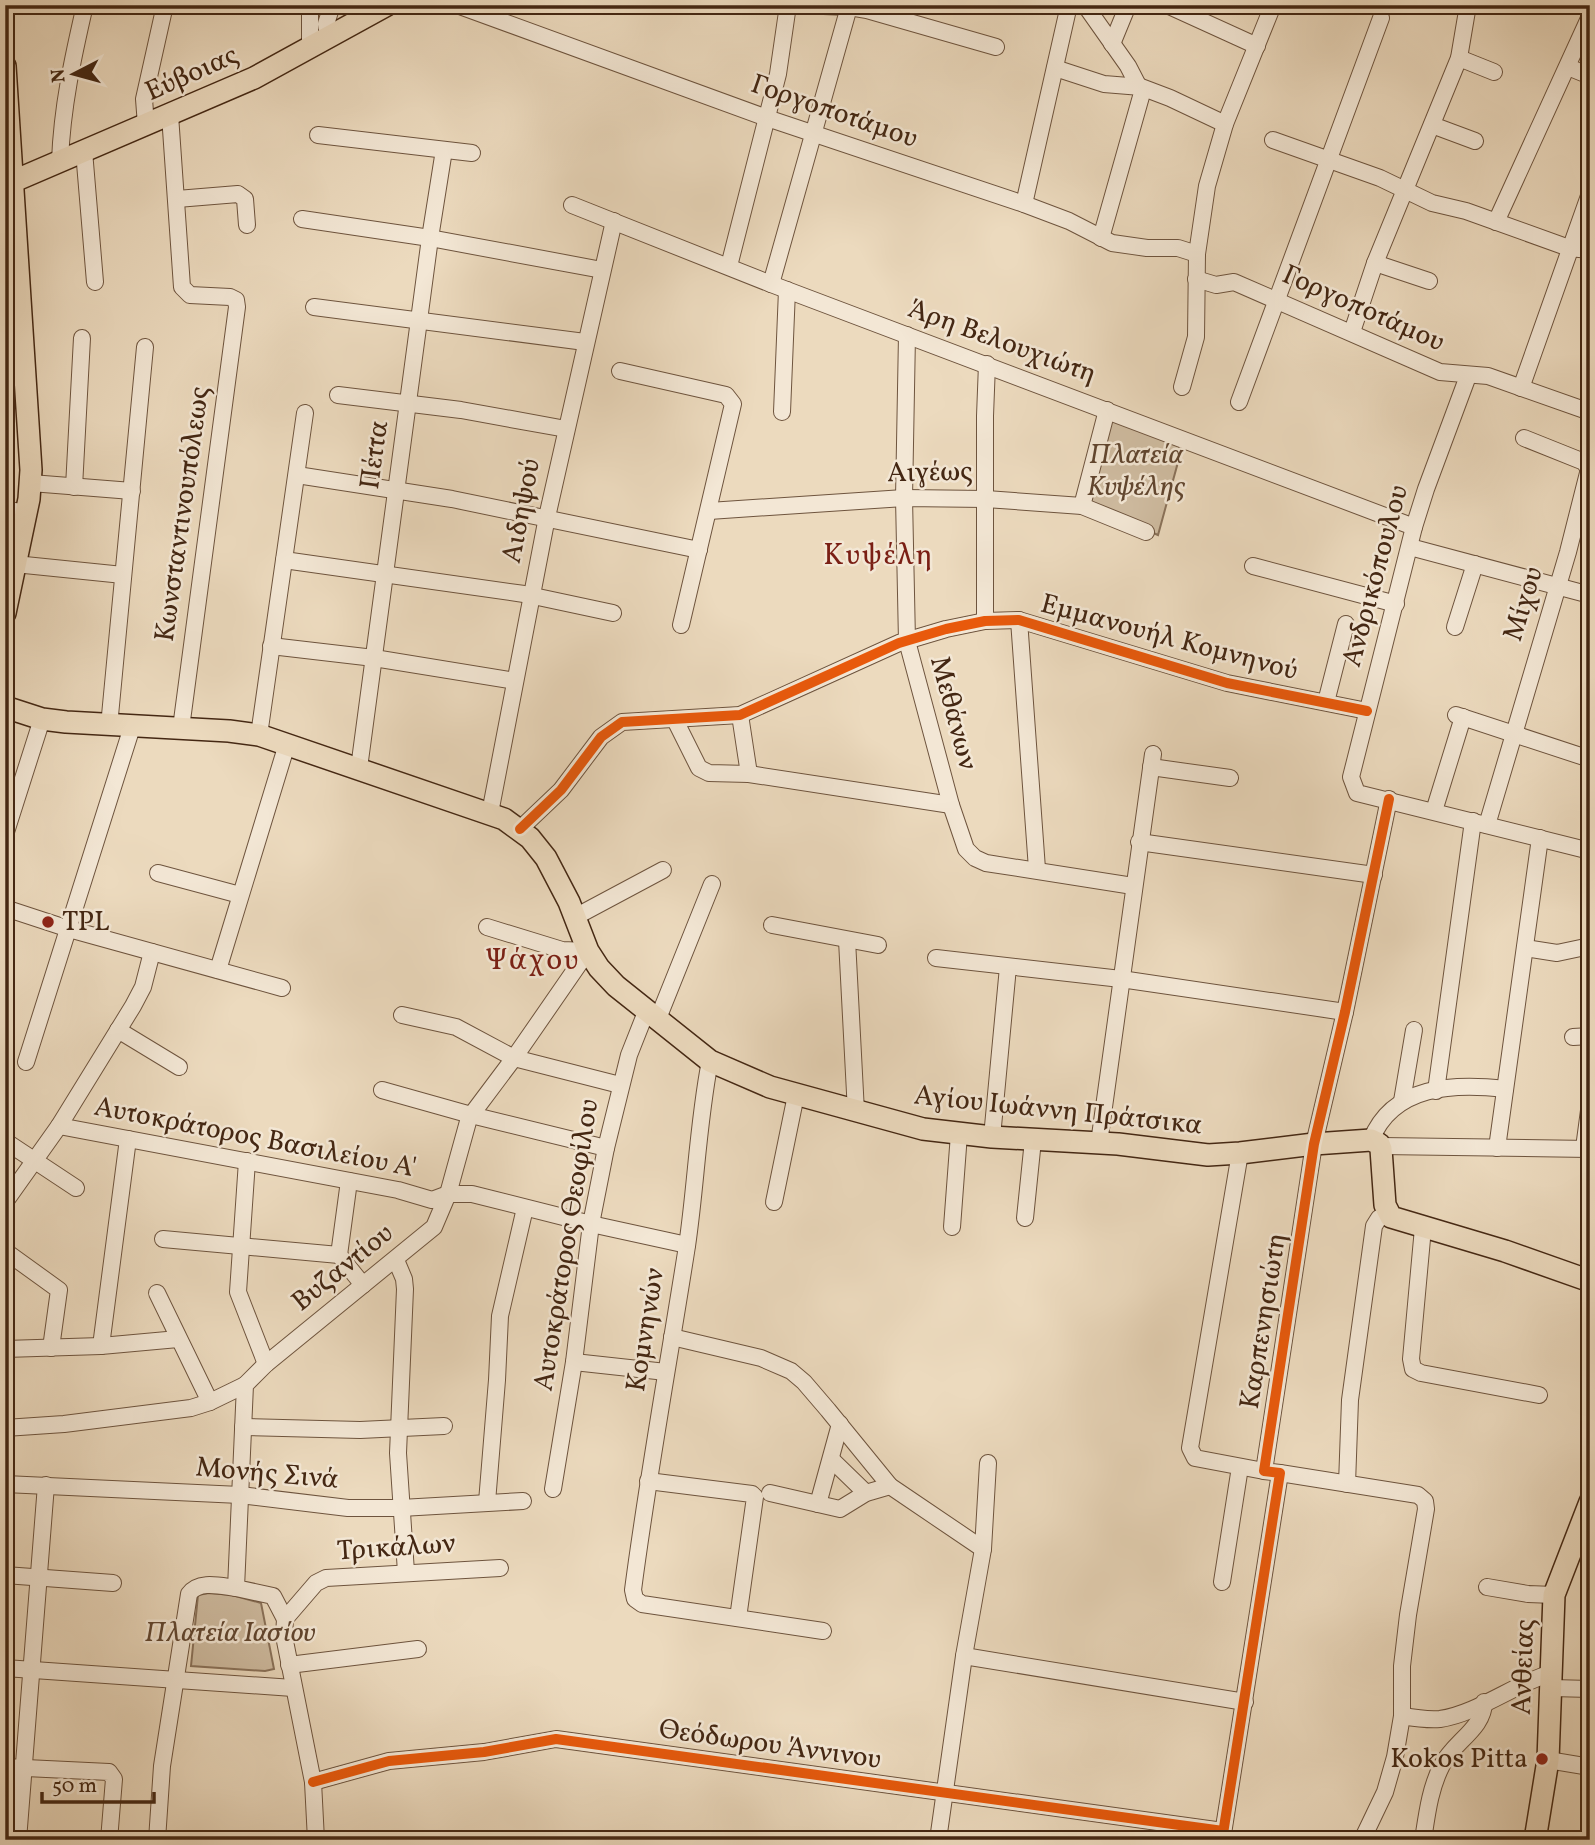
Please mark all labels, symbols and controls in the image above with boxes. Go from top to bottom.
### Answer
street label: Εύβοιας [139,36,245,112]
north arrow [38,38,108,108]
street label: Γοργοποτάμου [745,65,923,159]
text: N [45,67,73,84]
street label: Γοργοποτάμου [1276,256,1450,362]
street label: Άρη Βελουχιώτη [902,290,1102,394]
street label: Κωνσταντινουπόλεως [146,384,220,644]
street label: Πέττα [351,418,399,492]
park label: Πλατεία Κυψέλης [1087,436,1186,507]
street label: Αιγέως [887,453,973,493]
street label: Αιδηψού [493,456,551,566]
street label: Ανδρικόπουλου [1333,481,1419,671]
district label: Κυψέλη [823,535,935,577]
street label: Μίχου [1494,562,1554,646]
street label: Εμμανουήλ Κομνηνού [1036,585,1302,691]
street label: Μεθάνων [919,652,987,775]
place label: TPL [62,903,110,942]
marker: TPL [40,914,56,930]
district label: Ψάχου [486,940,581,982]
street label: Αγίου Ιωάννη Πράτσικα [912,1076,1204,1146]
street label: Αυτοκράτορος Βασιλείου A' [91,1088,419,1188]
street label: Αυτοκράτορος Θεοφίλου [525,1096,609,1394]
street label: Βυζαντίου [284,1215,402,1321]
street label: Καρπενησιώτη [1231,1230,1297,1412]
street label: Κομνηνών [617,1265,675,1395]
street label: Μονής Σινά [194,1448,340,1500]
street label: Τρικάλων [336,1524,457,1572]
park label: Πλατεία Ιασίου [145,1614,316,1653]
street label: Ανθείας [1503,1618,1545,1716]
street label: Θεόδωρου Άννινου [656,1710,884,1780]
place label: Kokos Pitta [1390,1740,1528,1779]
marker: Kokos Pitta [1534,1751,1550,1767]
scale bar [42,1761,154,1805]
text: 50 m [52,1772,97,1801]

